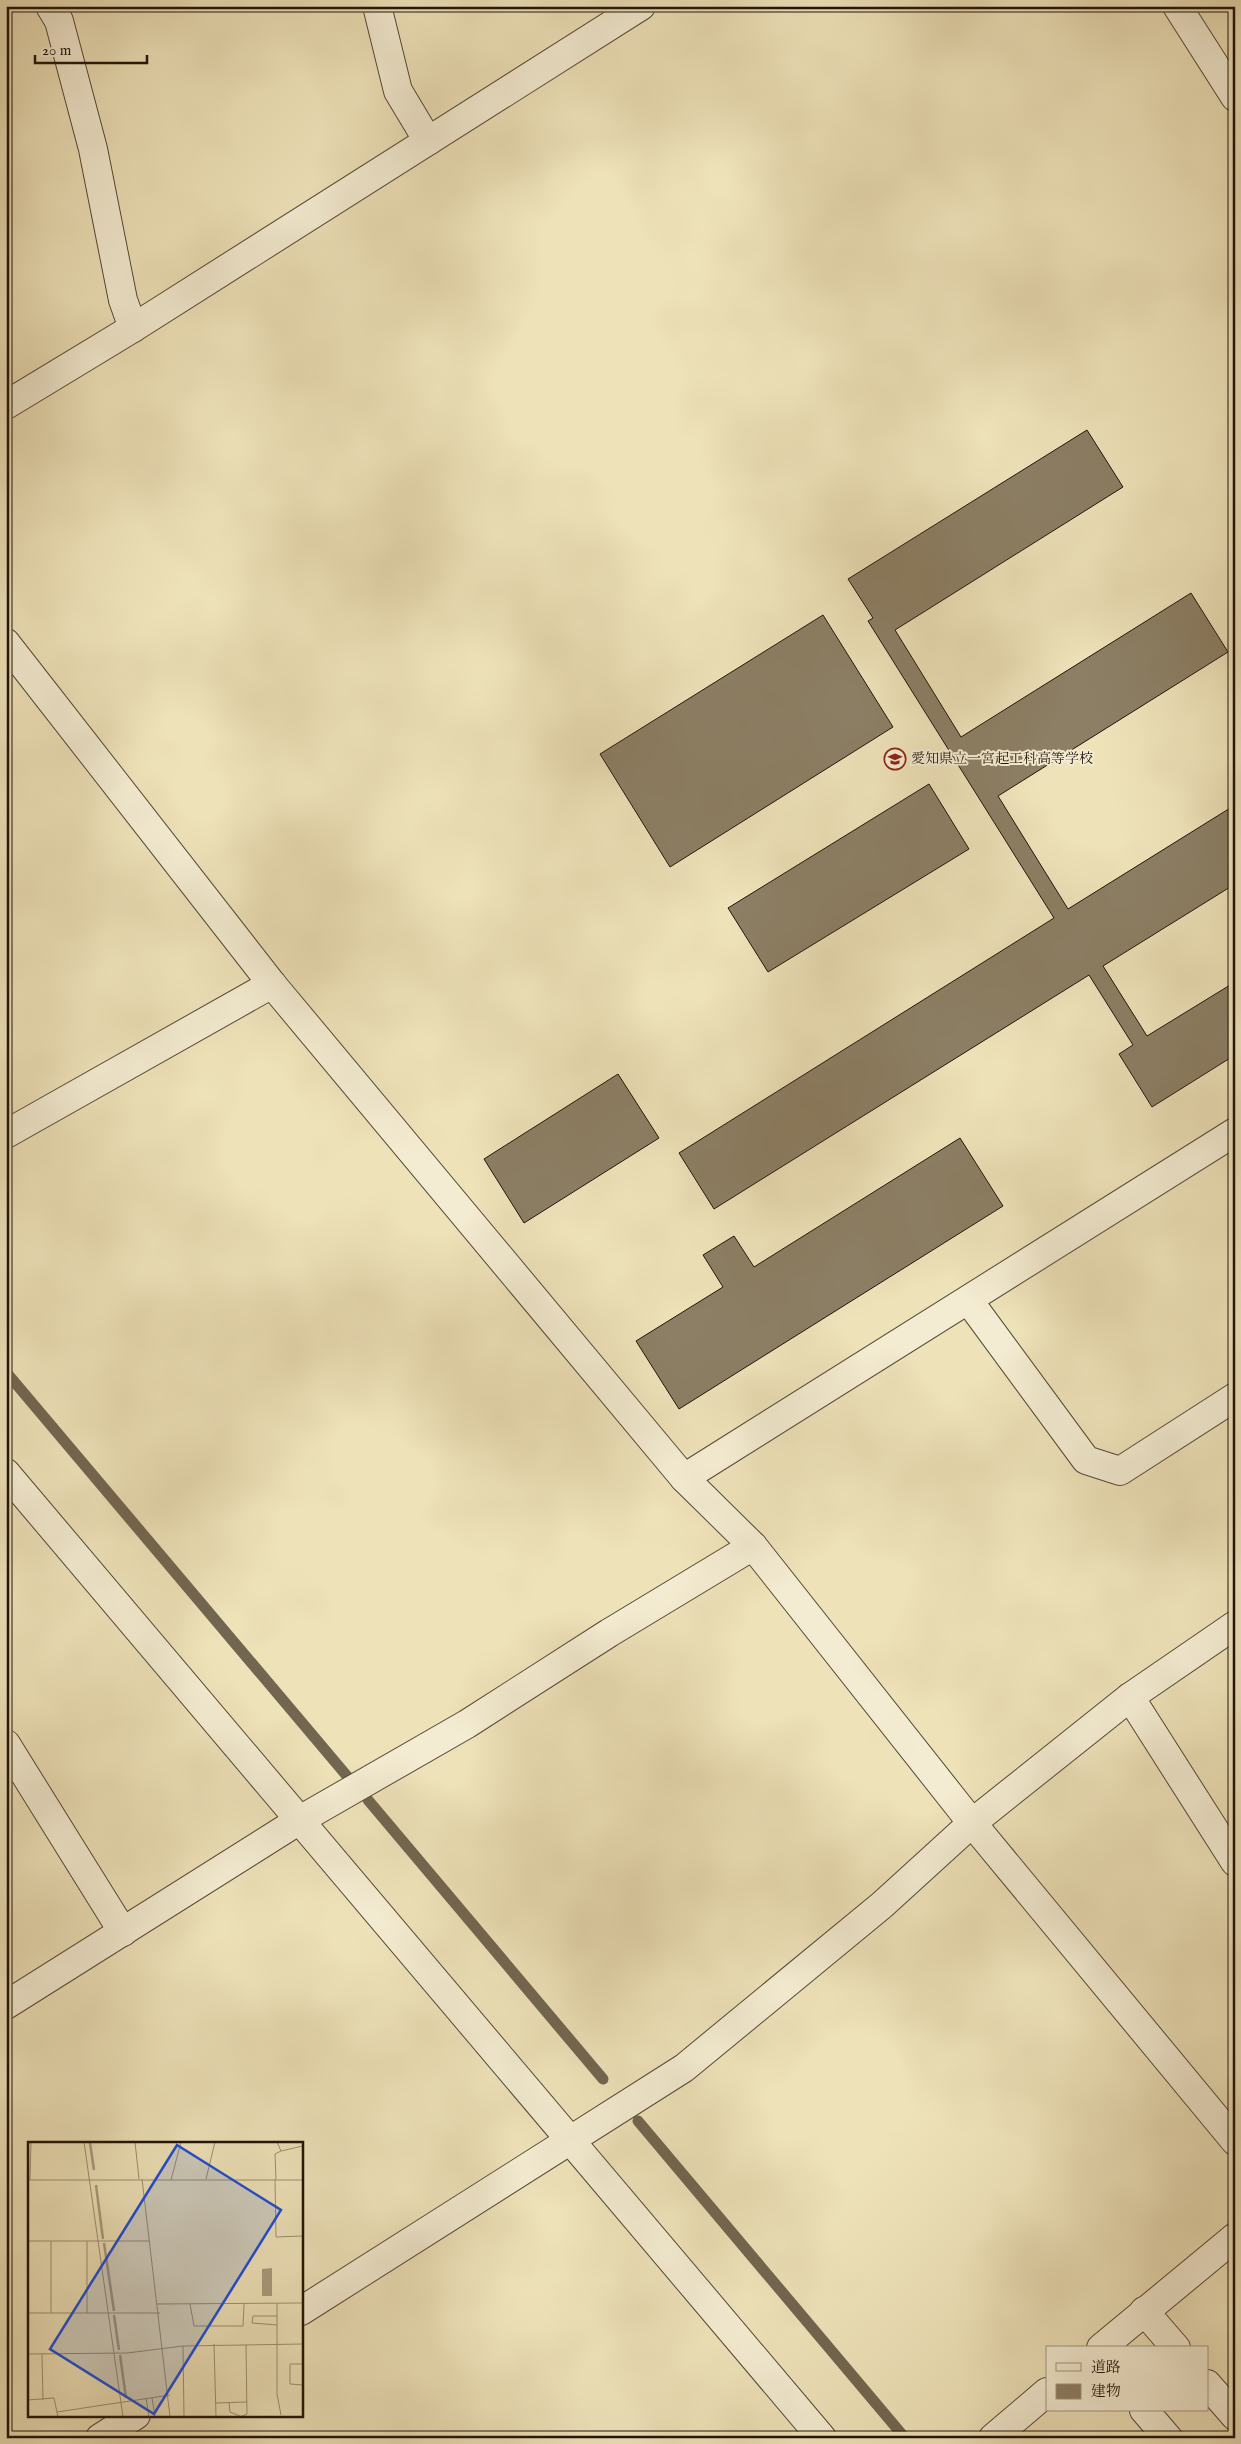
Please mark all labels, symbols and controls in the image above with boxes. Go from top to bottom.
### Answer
scale bar [35,32,148,64]
text: 20 m [42,41,72,60]
school or university icon: 愛知県立一宮起工科高等学校 [883,747,907,771]
place label: 愛知県立一宮起工科高等学校 [911,750,1093,768]
inset map [28,2142,302,2416]
legend [1046,2346,1208,2412]
text: 道路 [1091,2358,1121,2377]
text: 建物 [1091,2382,1121,2401]

